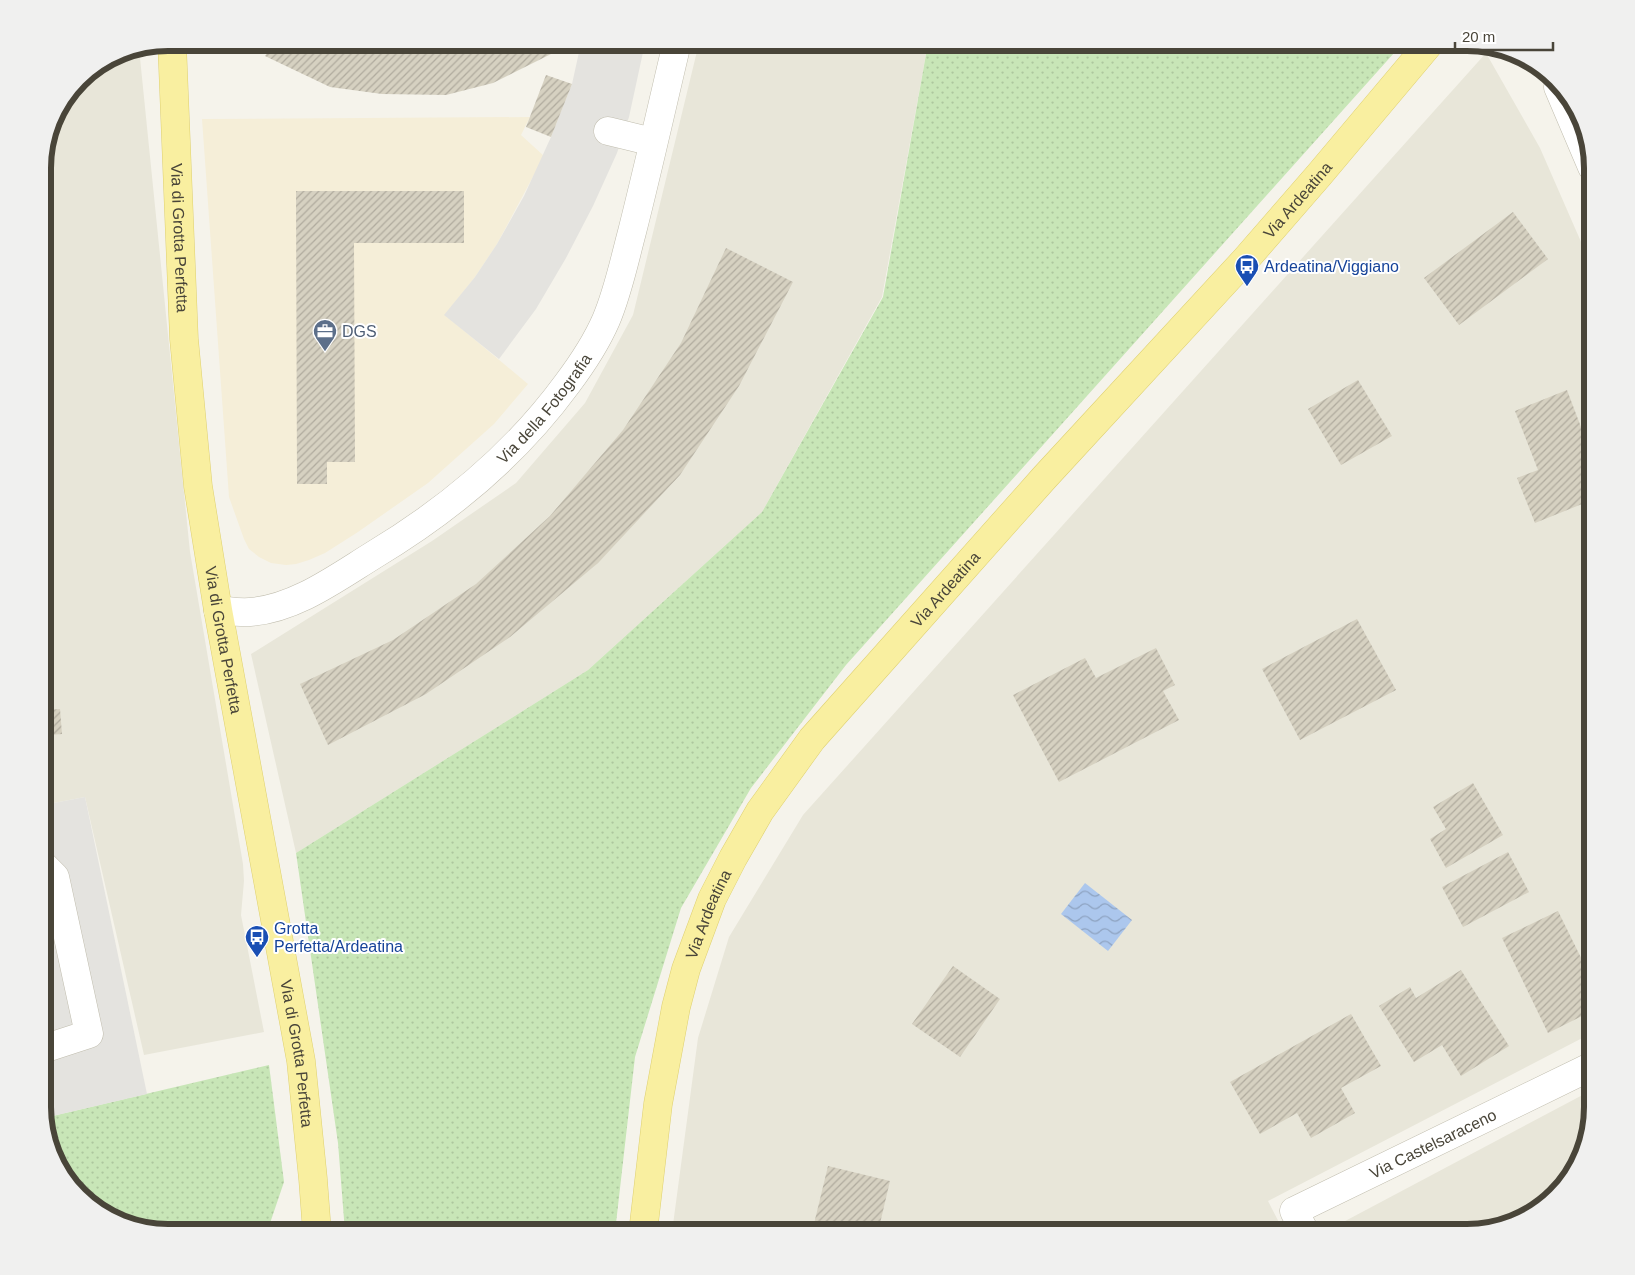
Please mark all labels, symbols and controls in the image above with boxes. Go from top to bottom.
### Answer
scale bar [1455,20,1552,52]
text: 20 m [1462,28,1495,45]
street label: Via Ardeatina [1260,158,1335,241]
street label: Via di Grotta Perfetta [168,163,191,313]
bus stop icon: Ardeatina/Viggiano [1234,253,1260,287]
place label: Ardeatina/Viggiano [1264,258,1399,275]
office icon: DGS [312,318,338,352]
place label: DGS [342,323,377,340]
street label: Via della Fotografia [493,350,594,467]
street label: Via Ardeatina [907,548,983,630]
street label: Via di Grotta Perfetta [203,565,245,715]
street label: Via Ardeatina [682,867,734,961]
place label: Grotta Perfetta/Ardeatina [274,920,403,955]
bus stop icon: Grotta Perfetta/Ardeatina [244,924,270,958]
street label: Via di Grotta Perfetta [278,978,316,1128]
street label: Via Castelsaraceno [1367,1105,1499,1181]

